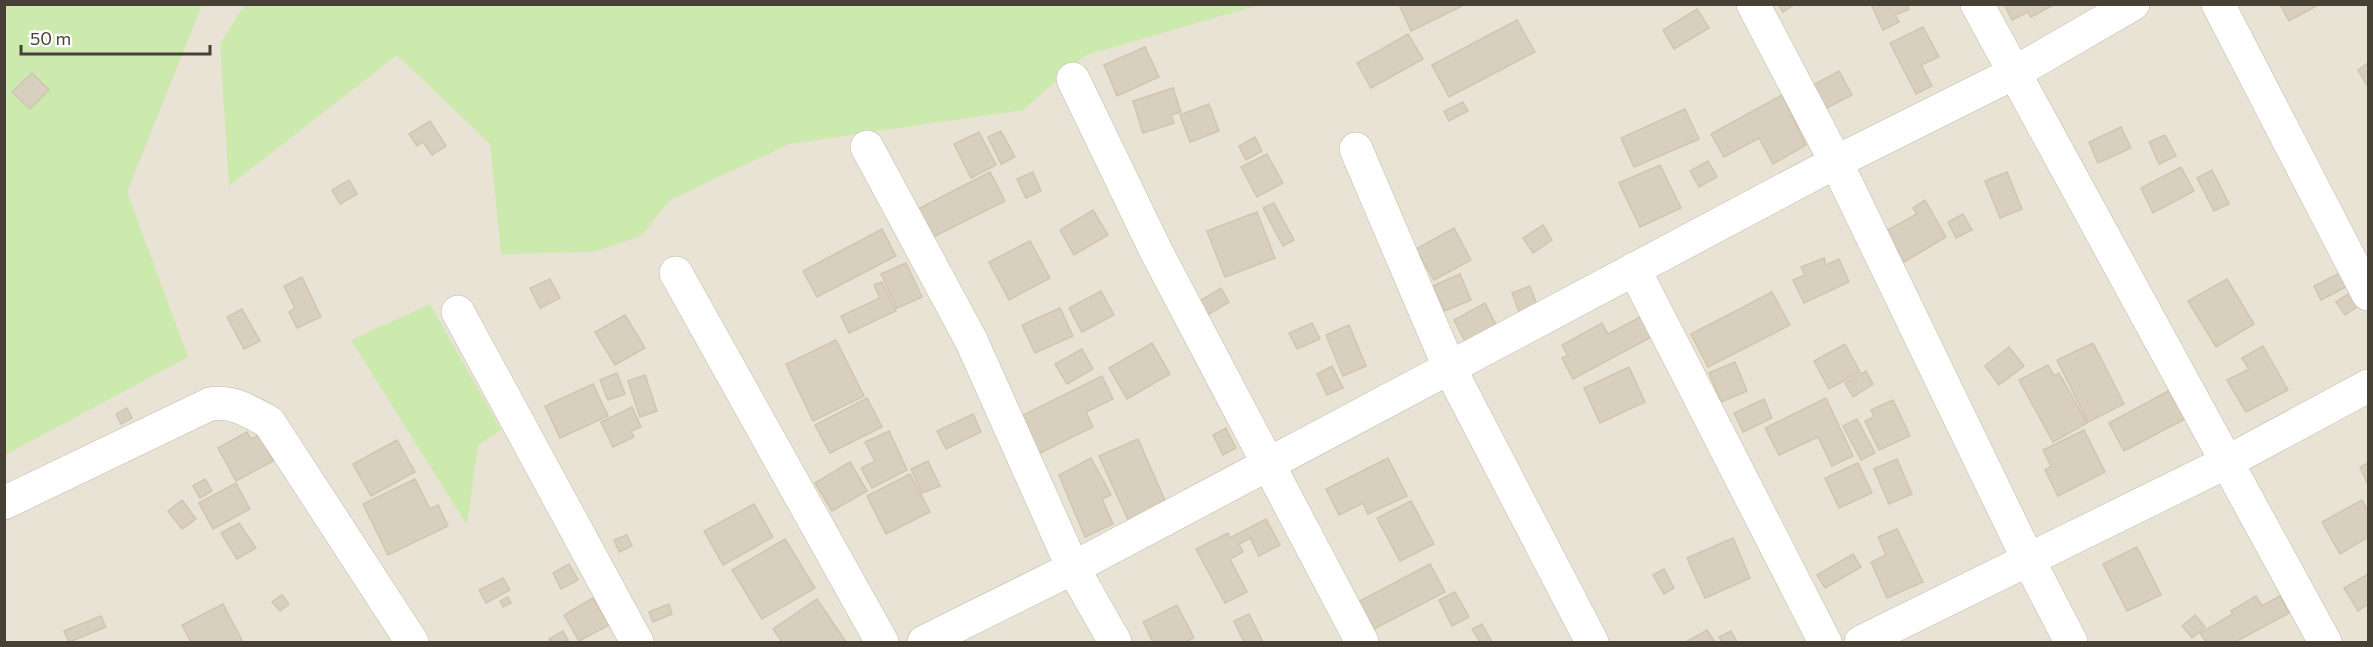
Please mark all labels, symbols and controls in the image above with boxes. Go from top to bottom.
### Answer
scale bar [21,18,210,56]
text: 50 m [30,27,71,49]

